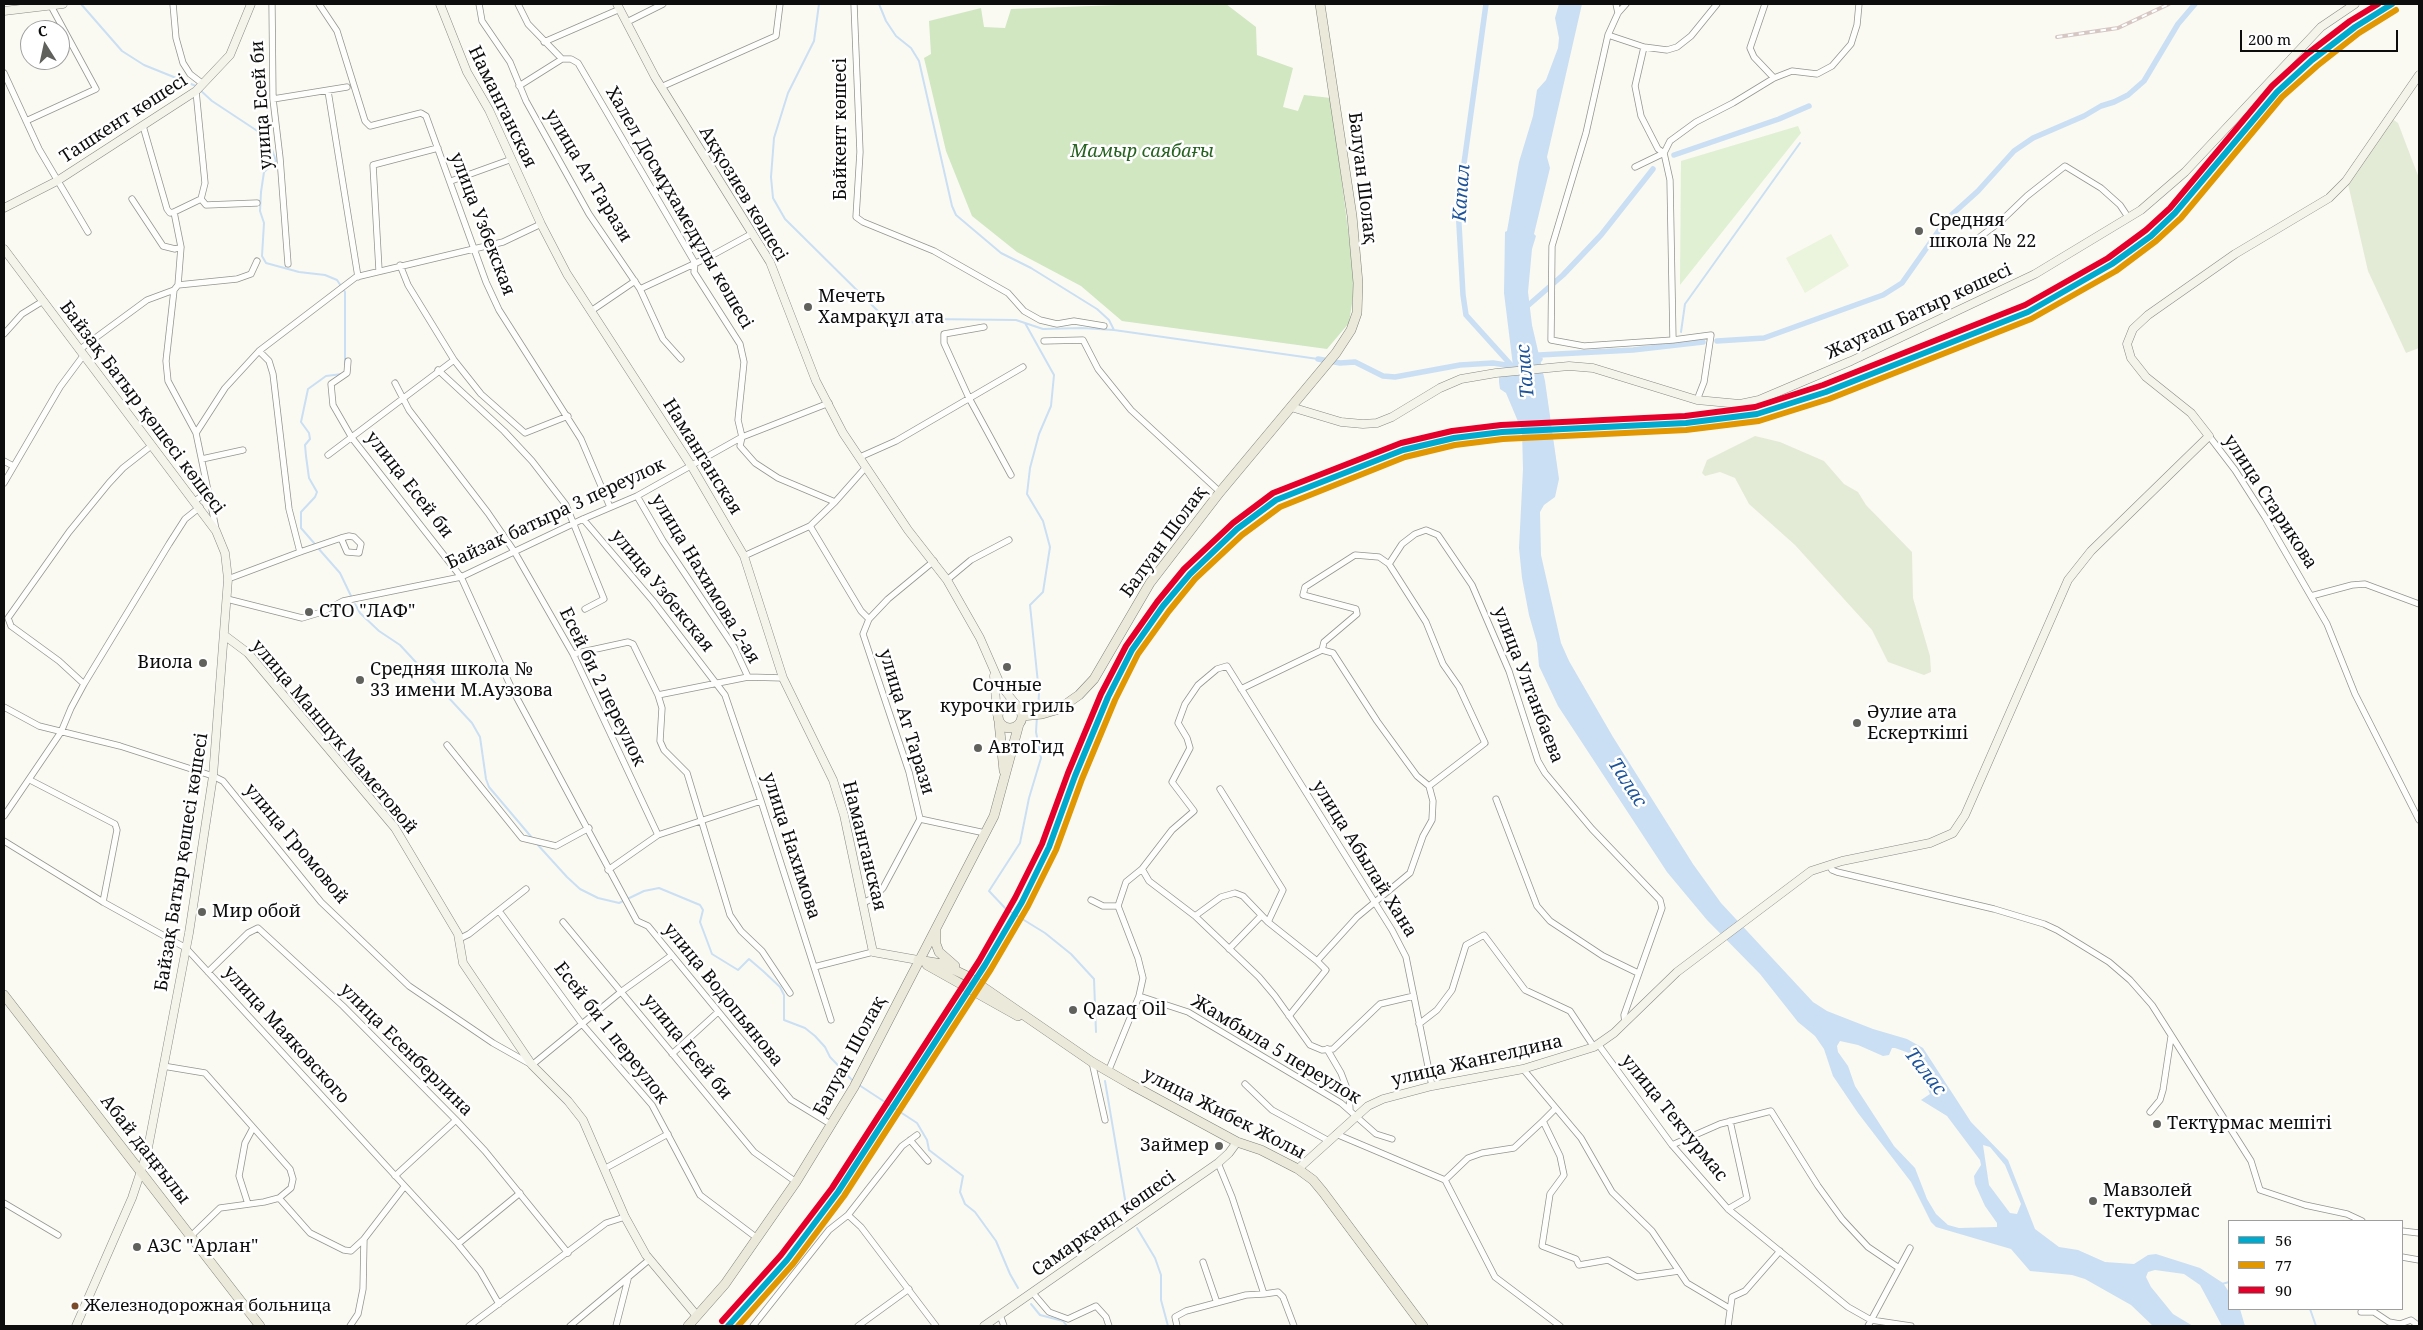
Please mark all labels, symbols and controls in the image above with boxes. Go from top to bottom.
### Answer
north arrow [20,20,70,70]
scale bar [2243,20,2400,52]
text: С [36,21,49,41]
text: 200 m [2248,29,2291,49]
street label: улица Есей би [247,40,277,170]
street label: Наманганская [463,43,541,171]
street label: Байкент көшесі [830,58,852,200]
street label: Ташкент көшесі [56,70,192,168]
street label: Халел Досмұхамедұлы көшесі [601,83,757,333]
street label: улица Ат Тарази [540,106,636,246]
street label: Балуан Шолақ [1343,111,1381,245]
street label: Аққозиев көшесі [694,123,792,265]
park label: Мамыр саябағы [1070,141,1214,163]
street label: улица Узбекская [445,149,519,299]
water label: Капал [1449,163,1475,223]
place label: Средняя школа № 22 [1929,210,2036,252]
marker: Средняя школа № 22 [1913,225,1925,237]
street label: Жауғаш Батыр көшесі [1822,259,2016,365]
place label: Мечеть Хамрақұл ата [818,286,945,328]
street label: Байзақ Батыр қөшесі көшесі [55,297,229,519]
marker: Мечеть Хамрақұл ата [802,301,814,313]
water label: Талас [1512,343,1540,399]
street label: Наманганская [658,395,746,519]
street label: улица Есей би [361,427,457,543]
street label: улица Старикова [2218,431,2322,573]
street label: Байзак батыра 3 переулок [443,454,669,574]
street label: Балуан Шолақ [1116,482,1212,602]
street label: улица Нахимова 2-ая [646,490,764,668]
street label: улица Узбекская [606,525,718,657]
place label: СТО "ЛАФ" [319,601,415,623]
street label: Есей би 2 переулок [554,604,650,770]
street label: улица Ултанбаева [1488,604,1568,766]
marker: СТО "ЛАФ" [303,606,315,618]
street label: улица Маншук Маметовой [246,636,422,838]
street label: улица Ат Тарази [874,647,938,797]
place label: Виола [137,652,193,674]
marker: Виола [197,657,209,669]
place label: Средняя школа № 33 имени М.Ауэзова [370,659,553,702]
marker: Сочные курочки гриль [1001,661,1013,673]
marker: Средняя школа № 33 имени М.Ауэзова [354,674,366,686]
place label: Сочные курочки гриль [940,675,1074,718]
place label: Әулие ата Ескерткіші [1867,702,1968,744]
marker: Әулие ата Ескерткіші [1851,717,1863,729]
street label: Байзақ Батыр қөшесі көшесі [151,731,213,993]
place label: АвтоГид [988,737,1064,759]
marker: АвтоГид [972,742,984,754]
water label: Талас [1603,754,1651,812]
street label: улица Нахимова [757,770,825,922]
street label: улица Абылай Хана [1307,777,1421,941]
street label: Наманганская [837,779,891,913]
street label: улица Громовой [240,780,352,908]
place label: Мир обой [212,901,301,923]
marker: Мир обой [196,906,208,918]
street label: улица Водопьянова [658,919,788,1071]
street label: Есей би 1 переулок [549,958,673,1108]
street label: улица Маяковского [218,962,354,1108]
street label: улица Есенберлина [335,979,477,1121]
street label: улица Есей би [638,990,736,1104]
street label: Жамбыла 5 переулок [1187,991,1365,1109]
street label: Балуан Шолақ [809,992,891,1120]
place label: Qazaq Oil [1083,999,1166,1021]
marker: Qazaq Oil [1067,1004,1079,1016]
street label: улица Жангелдина [1389,1031,1565,1091]
water label: Талас [1899,1044,1951,1100]
street label: улица Тектурмас [1616,1050,1732,1186]
street label: улица Жибек Жолы [1139,1064,1309,1164]
street label: Абай даңғылы [96,1091,194,1209]
place label: Тектұрмас мешіті [2167,1113,2332,1135]
marker: Тектұрмас мешіті [2151,1118,2163,1130]
place label: Займер [1140,1135,1209,1157]
marker: Займер [1213,1140,1225,1152]
street label: Самарқанд көшесі [1028,1166,1180,1282]
place label: Мавзолей Тектурмас [2103,1180,2200,1222]
marker: Мавзолей Тектурмас [2087,1195,2099,1207]
legend [2228,1220,2403,1310]
text: 56 [2275,1230,2292,1250]
place label: АЗС "Арлан" [147,1236,258,1258]
marker: АЗС "Арлан" [131,1241,143,1253]
text: 77 [2275,1255,2292,1275]
text: 90 [2275,1280,2292,1300]
place label: Железнодорожная больница [84,1296,331,1316]
marker: Железнодорожная больница [70,1301,80,1311]

